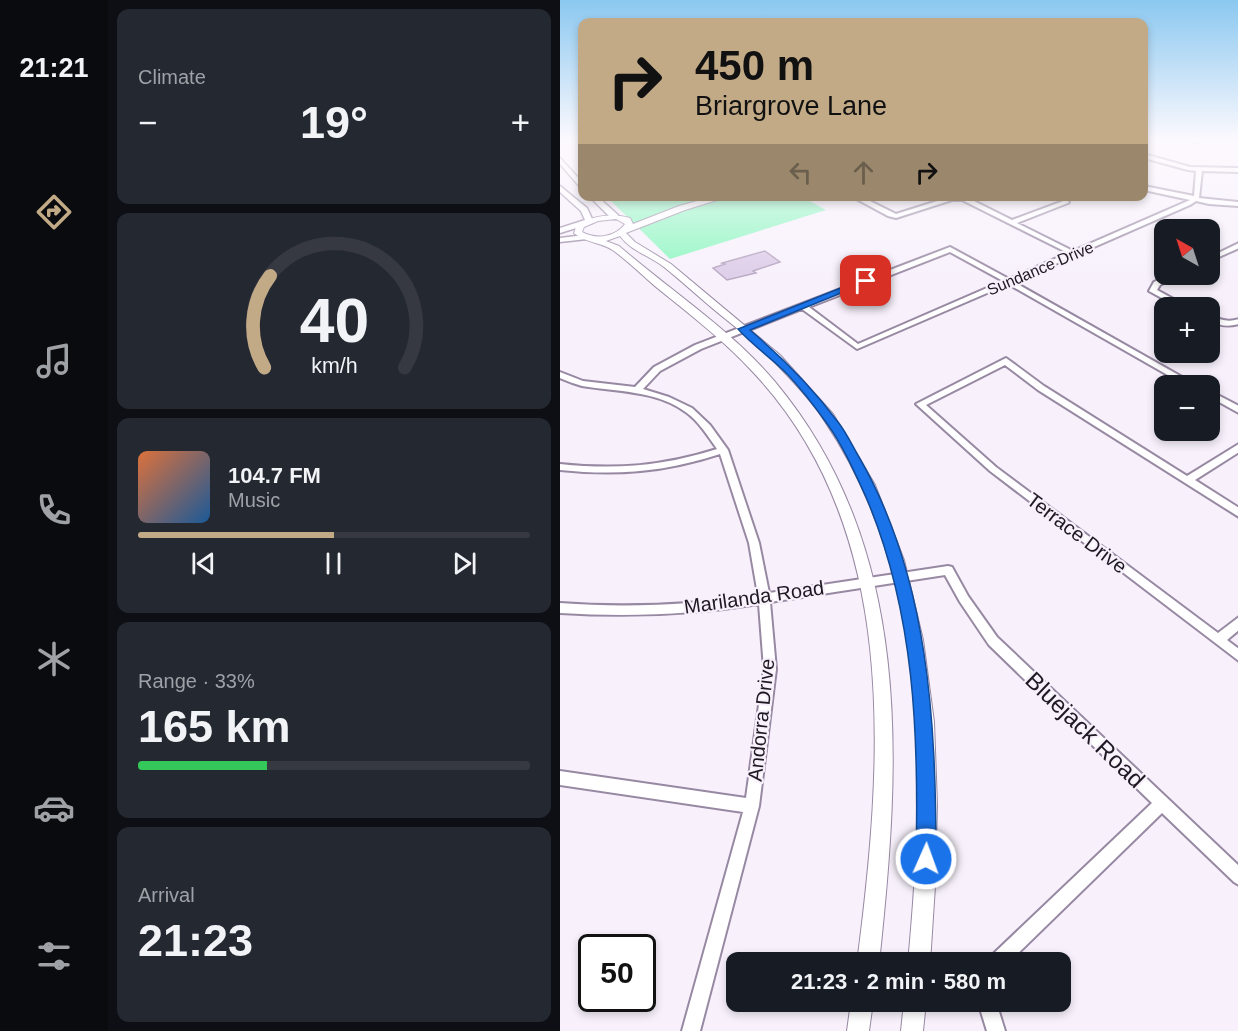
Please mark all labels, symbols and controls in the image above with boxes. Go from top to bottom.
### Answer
icon: right [596,42,674,120]
text: 450 m [695,42,814,89]
text: 21:21 [19,53,89,83]
text: Climate [138,66,206,88]
text: Briargrove Lane [695,91,887,121]
text: 19° [300,97,368,148]
text: − [138,104,157,141]
text: + [511,104,530,141]
icon: left [784,156,817,189]
icon: ahead [847,156,880,189]
icon: right [910,156,943,189]
icon: directions [33,191,75,233]
north arrow [1154,219,1220,285]
map controls [1154,219,1220,441]
street label: Sundance Drive [984,238,1096,299]
pin [840,255,891,306]
icon: arrive [849,264,882,297]
text: 40 [299,286,369,355]
button: + [1154,297,1220,363]
icon: music [33,340,75,382]
text: km/h [311,355,357,379]
button: − [1154,375,1220,441]
text: 104.7 FM [228,463,321,488]
street label: Terrace Drive [1023,488,1131,578]
icon: phone [33,489,75,531]
text: Music [228,489,280,511]
icon: previous [187,547,220,580]
icon: pause [317,547,350,580]
icon: next [448,547,481,580]
street label: Marilanda Road [683,576,825,618]
icon: climate [33,638,75,680]
street label: Andorra Drive [744,657,778,783]
street label: Bluejack Road [1020,666,1150,793]
text: Range · 33% [138,670,255,692]
text: 165 km [138,701,291,752]
icon: car [33,787,75,829]
position arrow [894,827,958,891]
text: Arrival [138,884,195,906]
text: 21:23 [138,915,253,966]
speed limit sign: 50 [578,934,656,1012]
icon: filters [33,935,75,977]
text: 21:23 · 2 min · 580 m [791,969,1006,994]

